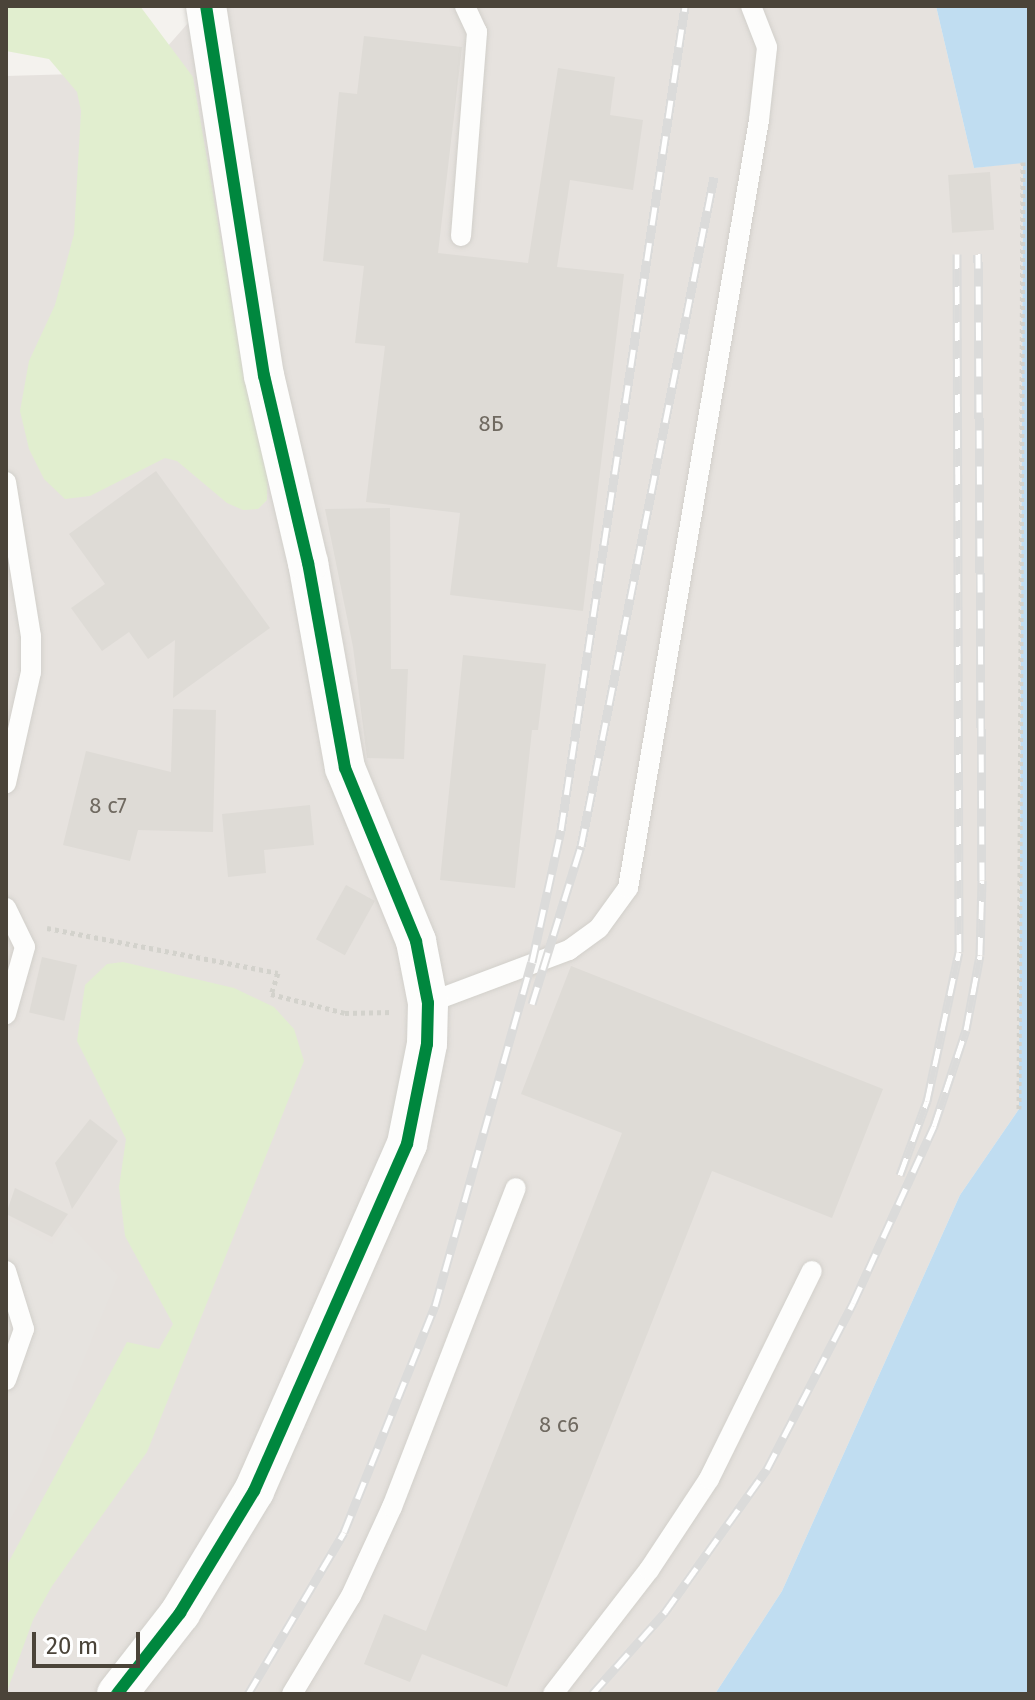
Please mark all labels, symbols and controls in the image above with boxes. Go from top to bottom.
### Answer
house number: 8Б [479,411,503,437]
house number: 8 с7 [89,793,127,819]
house number: 8 с6 [539,1412,579,1438]
scale bar [36,1616,144,1666]
text: 20 m [46,1632,98,1660]

